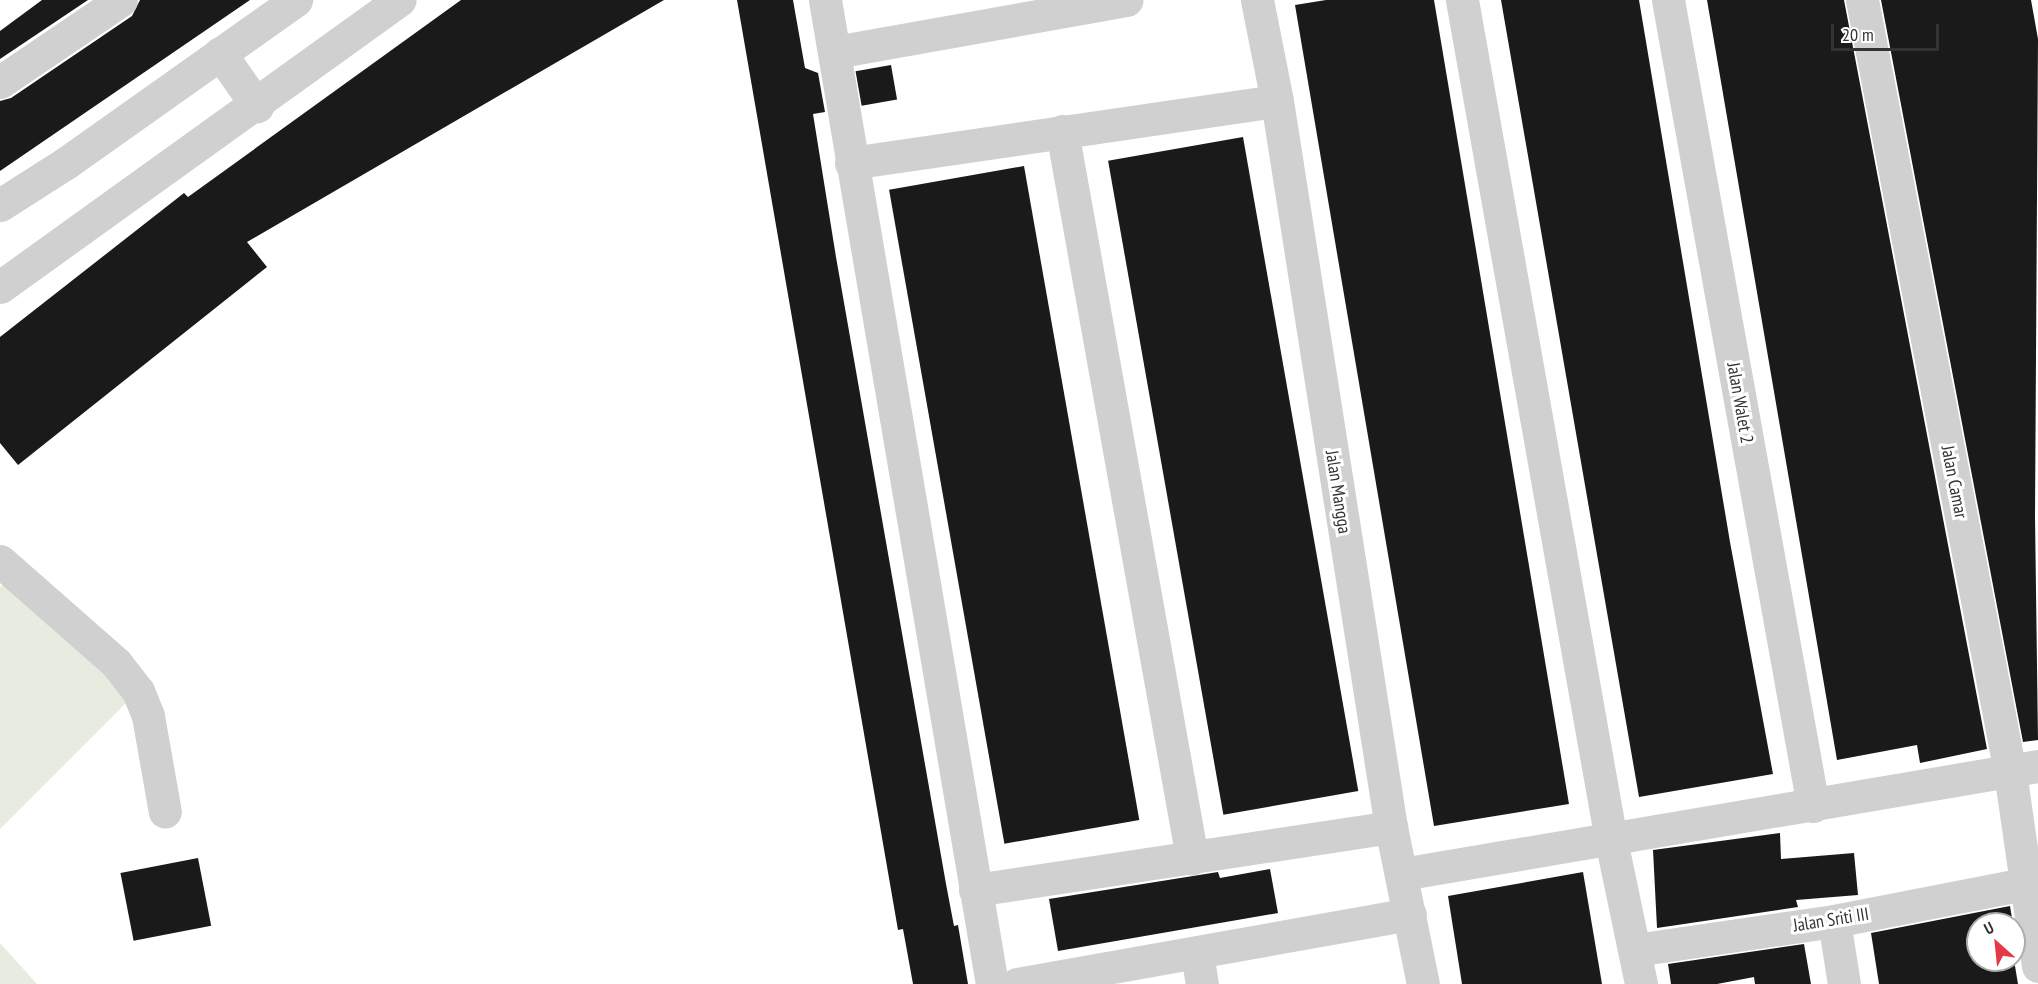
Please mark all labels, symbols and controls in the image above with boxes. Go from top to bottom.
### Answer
scale bar [1834,12,1942,50]
text: 20 m [1842,23,1874,46]
street label: Jalan Walet 2 [1722,361,1758,445]
street label: Jalan Camar [1936,444,1972,520]
street label: Jalan Mangga [1321,449,1355,535]
street label: Jalan Sriti III [1792,903,1870,937]
north arrow [1966,912,2026,972]
text: U [1981,917,1997,939]

